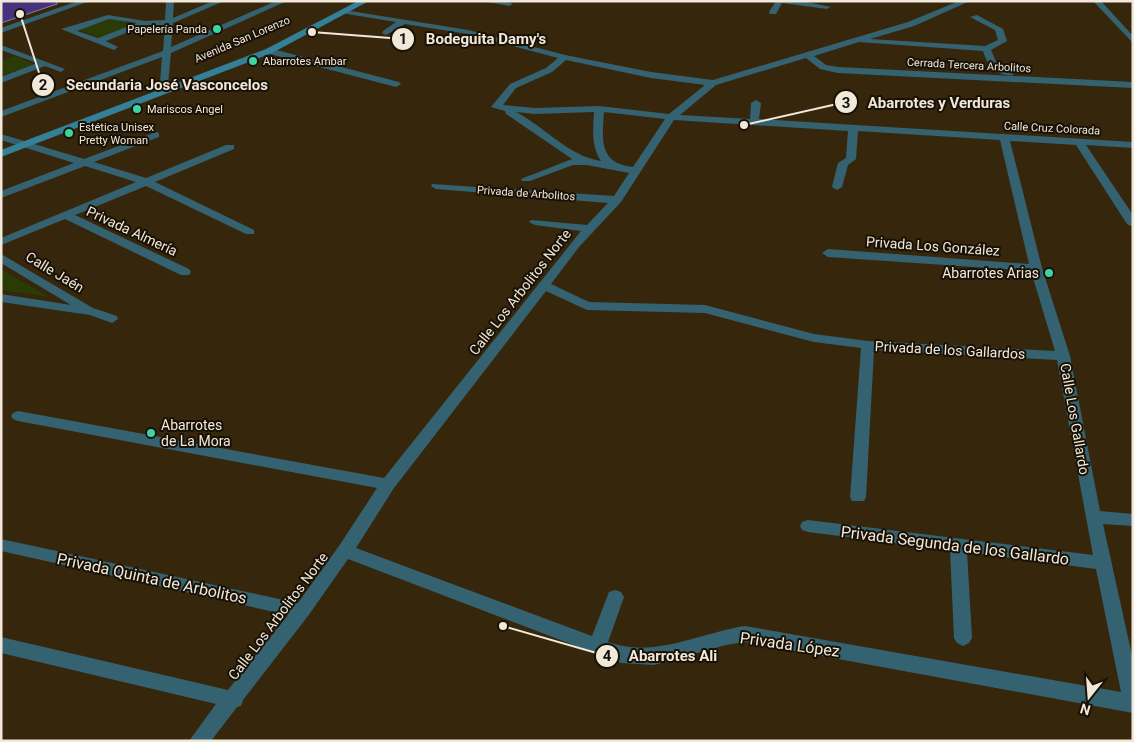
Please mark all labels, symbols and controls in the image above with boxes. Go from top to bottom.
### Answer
street label: Avenida San Lorenzo [193,13,292,65]
place label: Papelería Panda [127,23,207,36]
marker: Papelería Panda [211,23,223,35]
callout: Bodeguita Damy's [391,24,556,54]
text: 1 [399,30,407,48]
text: Bodeguita Damy's [426,30,546,48]
marker: Abarrotes Ambar [247,55,259,67]
place label: Abarrotes Ambar [263,55,347,68]
street label: Cerrada Tercera Arbolitos [907,56,1032,75]
callout: Secundaria José Vasconcelos [31,70,278,100]
text: 2 [39,76,48,94]
text: Secundaria José Vasconcelos [66,76,268,94]
callout: Abarrotes y Verduras [833,87,1021,117]
text: 3 [842,94,850,112]
text: Abarrotes y Verduras [868,94,1011,112]
marker: Mariscos Angel [131,103,143,115]
place label: Mariscos Angel [147,103,223,116]
street label: Calle Cruz Colorada [1004,119,1100,138]
place label: Estética Unisex Pretty Woman [79,121,154,147]
marker: Estética Unisex Pretty Woman [63,127,75,139]
street label: Privada de Arbolitos [476,184,576,203]
street label: Privada Almería [84,203,180,259]
street label: Calle Los Arbolitos Norte [466,226,574,358]
street label: Privada Los González [866,233,1000,259]
street label: Calle Jaén [23,248,87,296]
place label: Abarrotes Arias [942,265,1039,281]
marker: Abarrotes Arias [1043,267,1055,279]
street label: Privada de los Gallardos [874,338,1026,362]
street label: Calle Los Gallardo [1057,362,1093,476]
place label: Abarrotes de La Mora [161,417,231,449]
marker: Abarrotes de La Mora [145,427,157,439]
street label: Privada Segunda de los Gallardo [840,522,1070,569]
street label: Privada Quinta de Arbolitos [55,549,249,608]
street label: Calle Los Arbolitos Norte [225,549,331,683]
street label: Privada López [739,628,841,661]
callout: Abarrotes Ali [594,641,728,671]
text: 4 [603,647,612,665]
text: Abarrotes Ali [629,647,717,665]
north arrow [1064,672,1114,722]
text: N [1078,700,1092,719]

